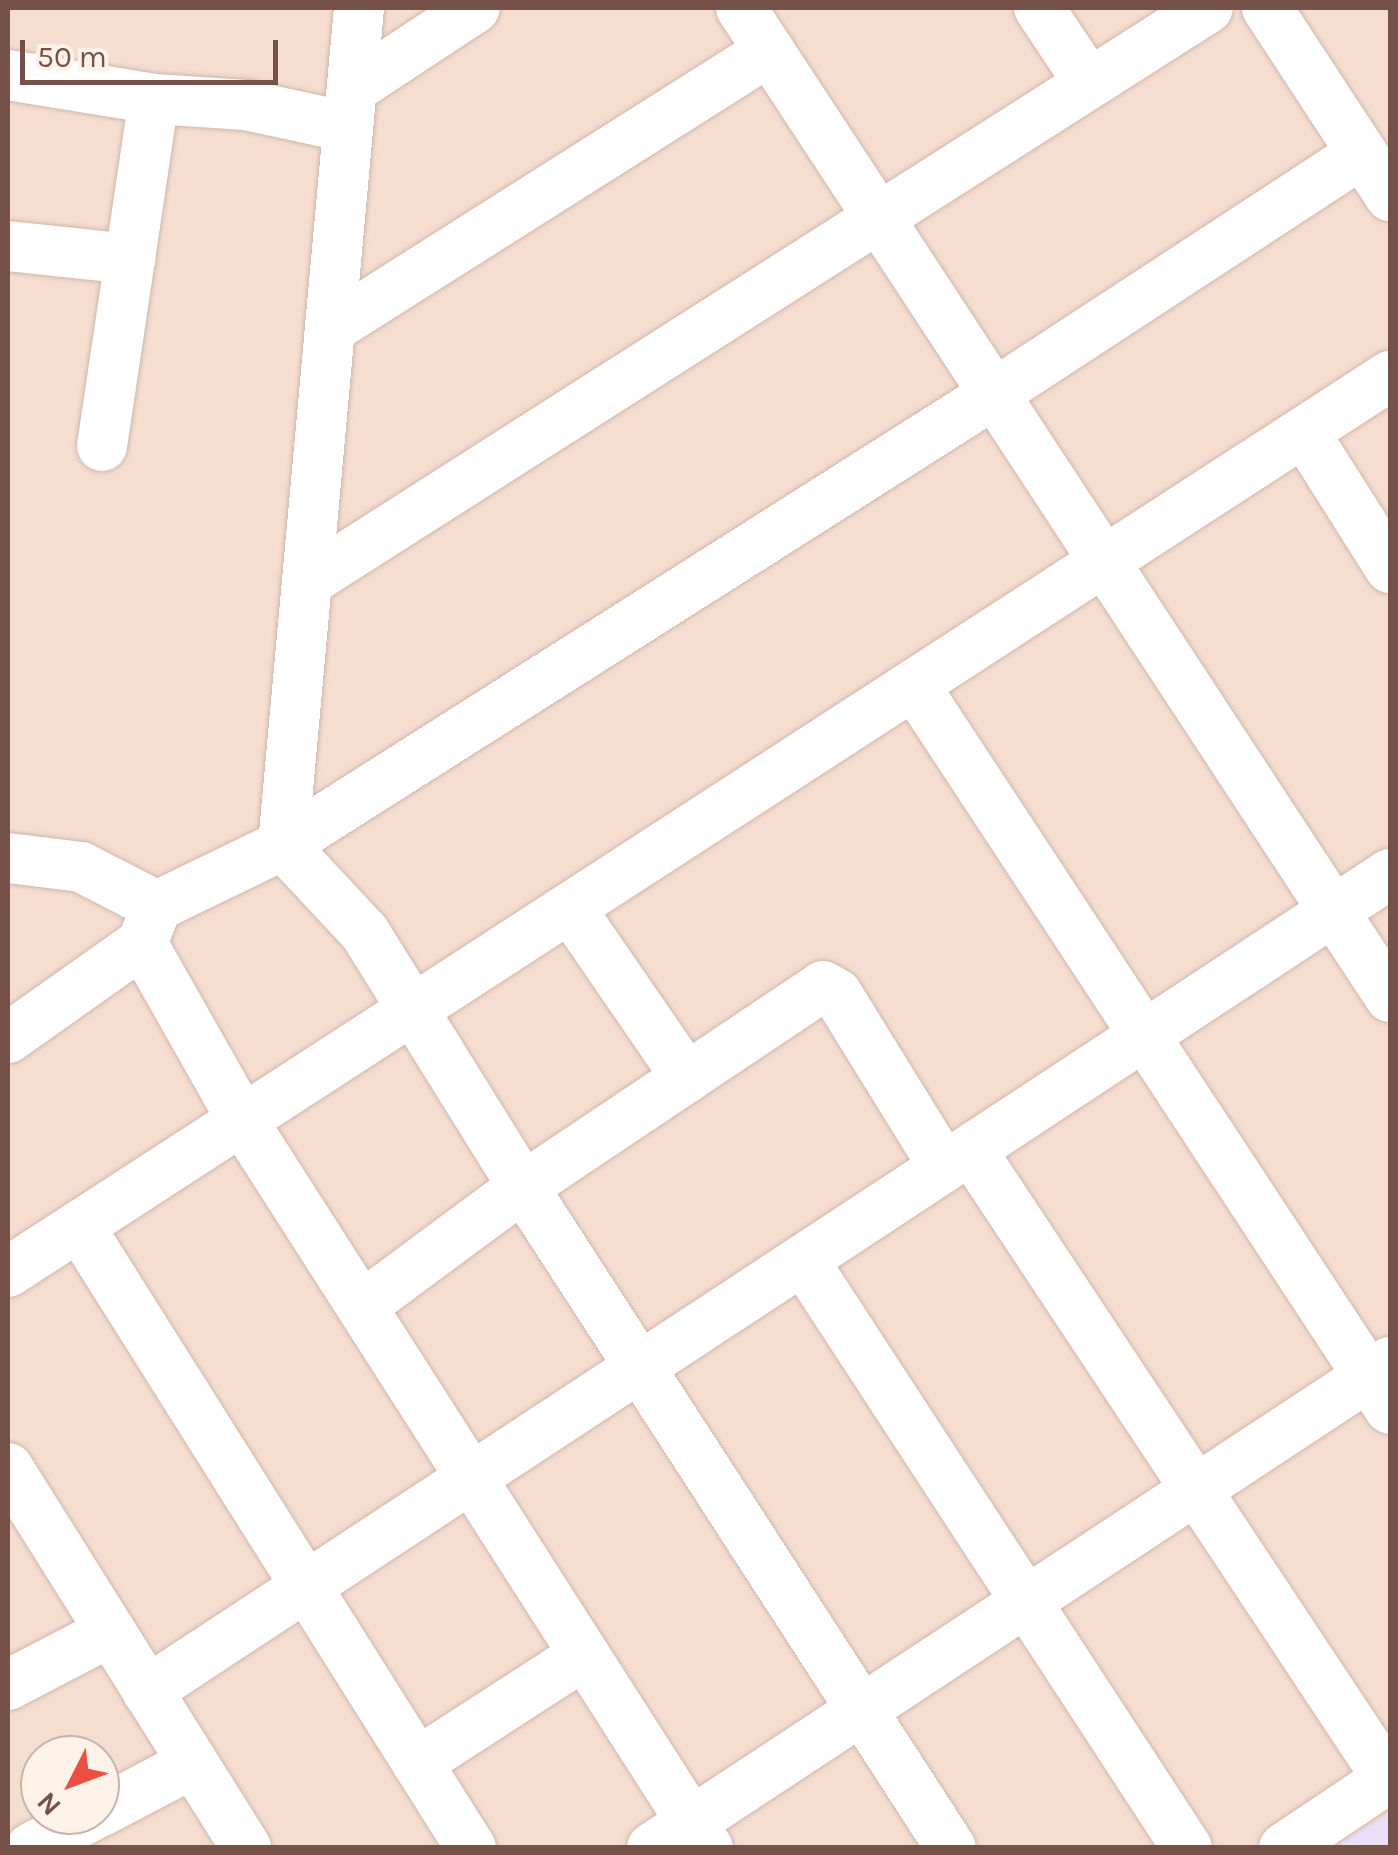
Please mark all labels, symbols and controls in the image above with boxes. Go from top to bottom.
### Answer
scale bar [25,20,282,82]
text: 50 m [37,39,107,75]
north arrow [20,1735,120,1835]
text: N [30,1786,68,1823]

